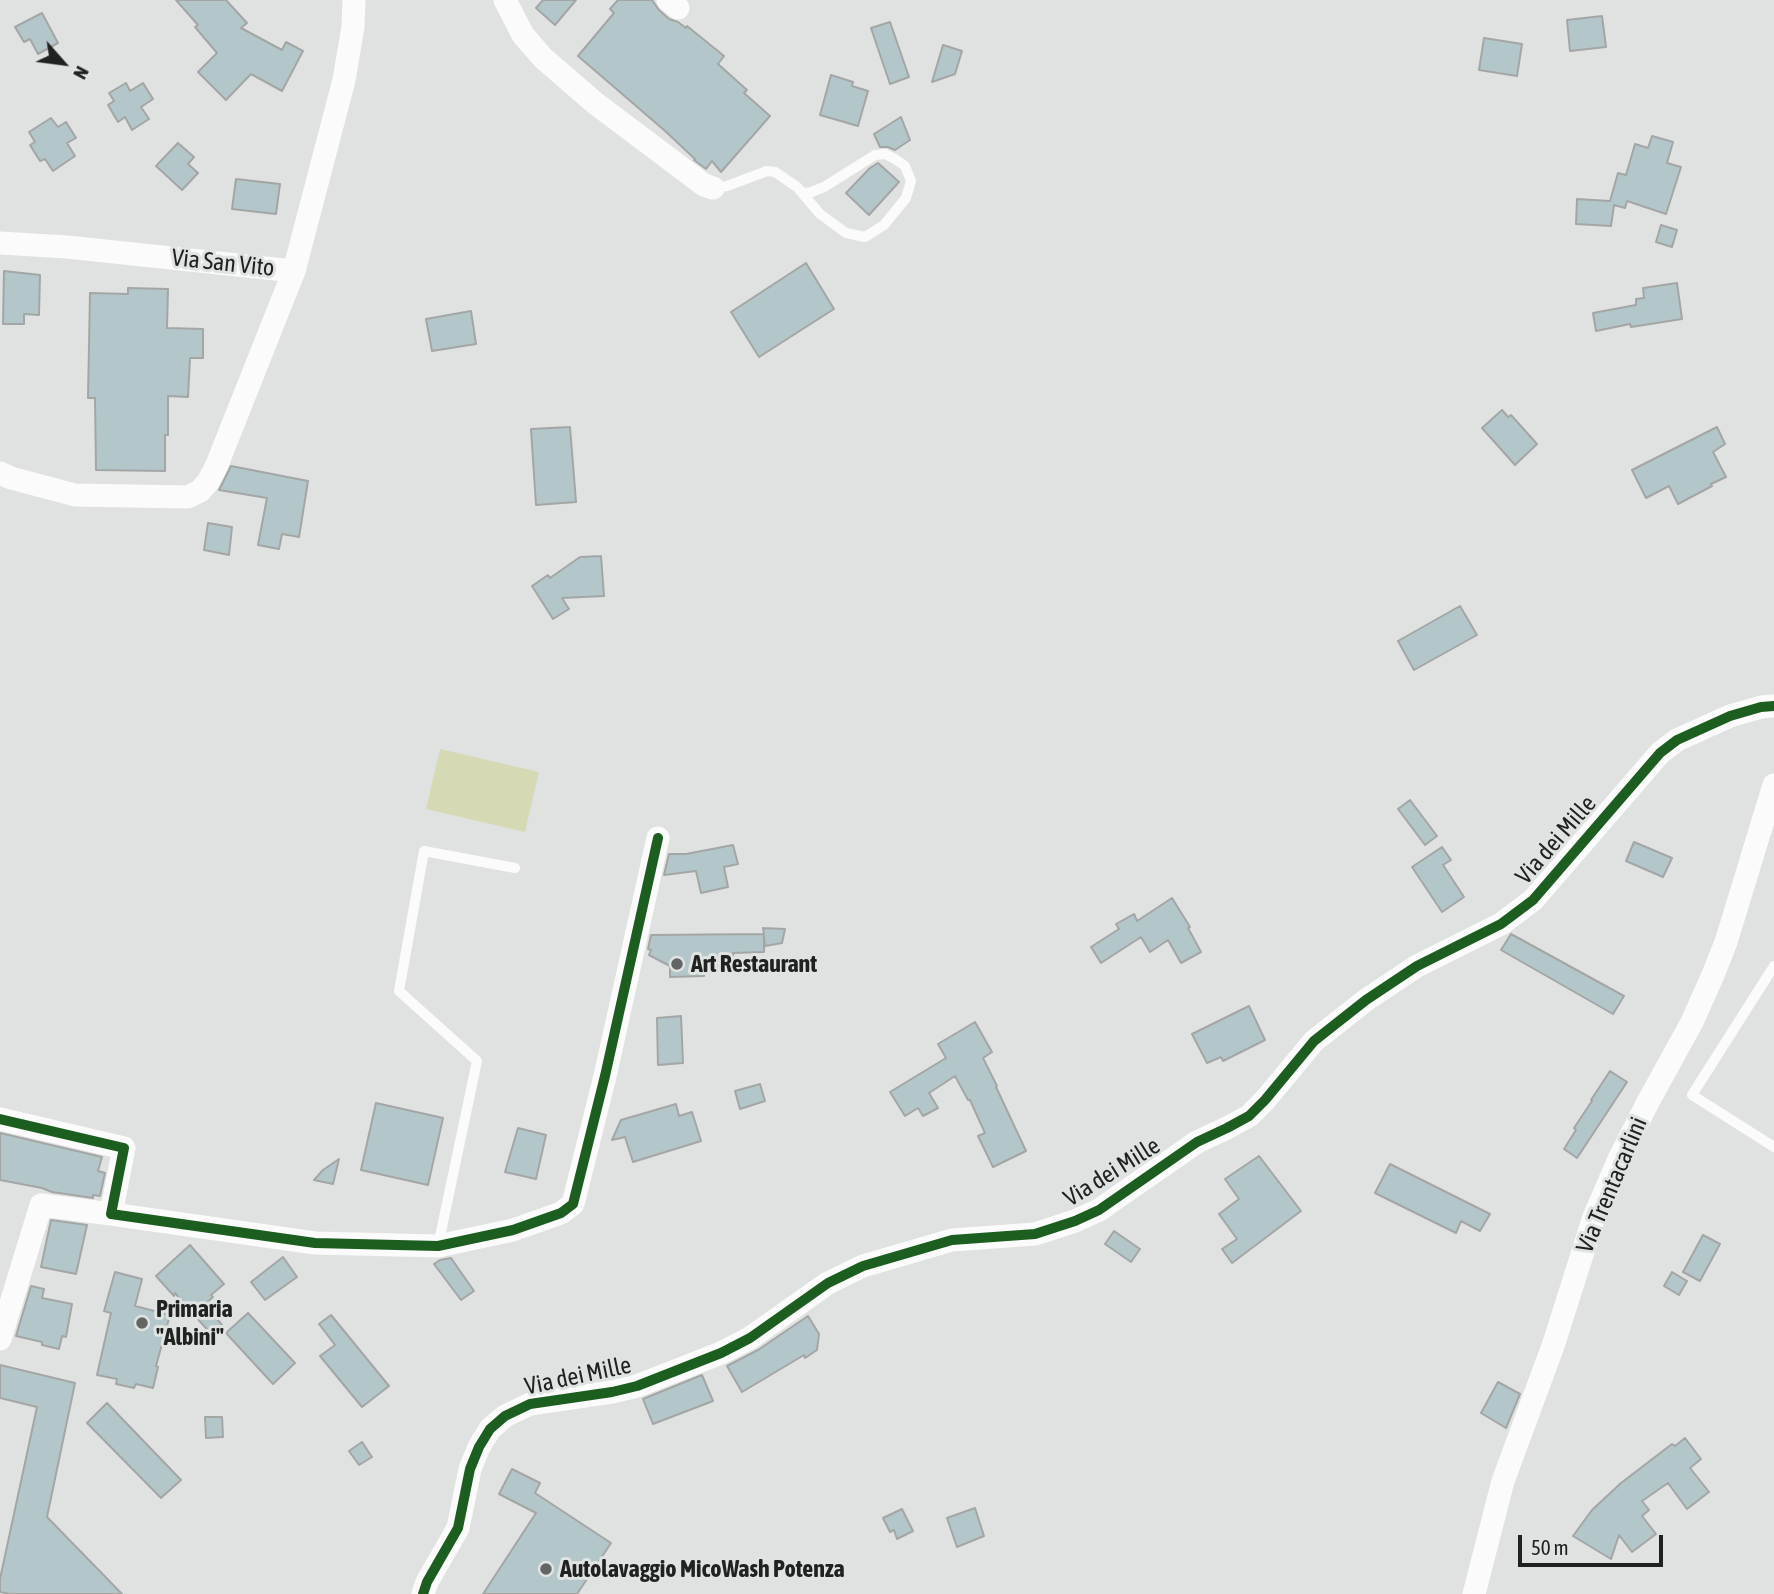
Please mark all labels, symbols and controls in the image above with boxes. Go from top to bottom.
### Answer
north arrow [28,28,98,98]
text: N [69,63,94,83]
street label: Via San Vito [170,243,276,283]
street label: Via dei Mille [1510,790,1602,890]
place label: Art Restaurant [691,950,817,978]
marker: Art Restaurant [669,956,685,972]
street label: Via Trentacarlini [1570,1113,1654,1257]
street label: Via dei Mille [1059,1131,1165,1213]
place label: Primaria "Albini" [156,1295,233,1351]
marker: Primaria "Albini" [134,1315,150,1331]
street label: Via dei Mille [522,1351,634,1401]
scale bar [1522,1520,1667,1564]
text: 50 m [1531,1535,1569,1559]
place label: Autolavaggio MicoWash Potenza [560,1555,845,1583]
marker: Autolavaggio MicoWash Potenza [538,1561,554,1577]

